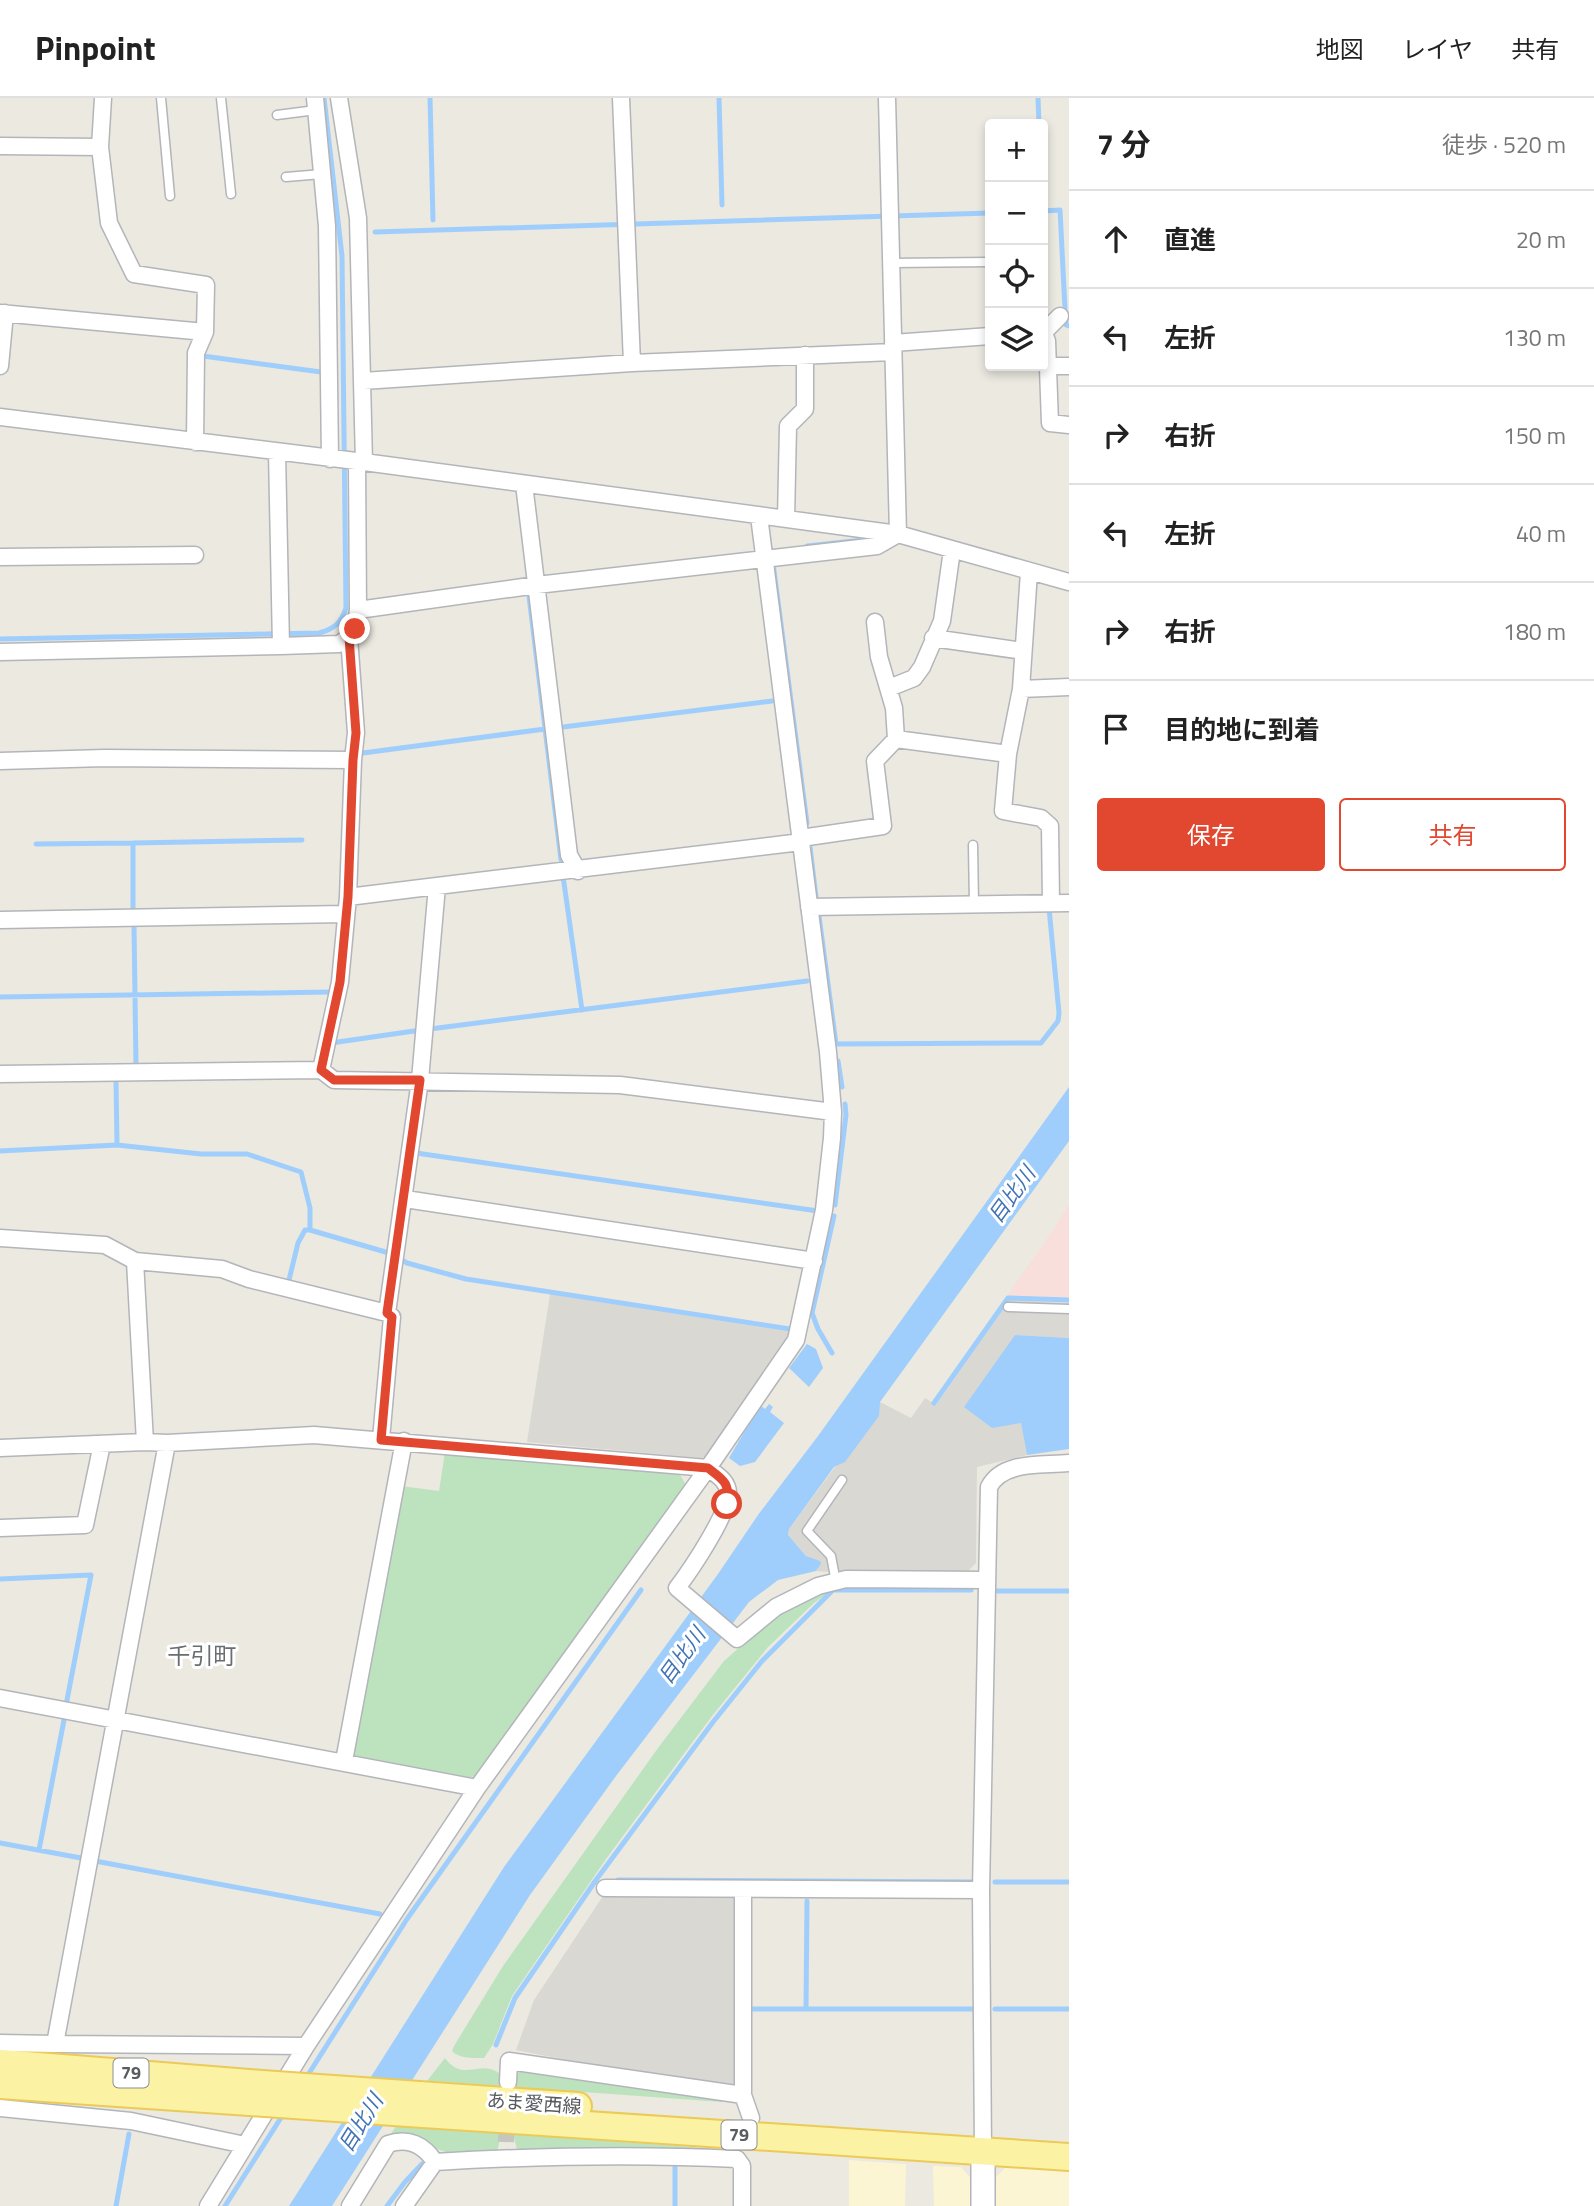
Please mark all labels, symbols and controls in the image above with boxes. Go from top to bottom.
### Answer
text: Pinpoint [35,23,155,73]
text: 地図 [1316,31,1364,67]
text: レイヤ [1402,31,1473,67]
text: 共有 [1511,31,1559,67]
map controls [985,119,1048,371]
button: + [985,119,1048,182]
text: 7 分 [1097,121,1150,167]
text: 徒歩 · 520 m [1442,127,1566,162]
button: − [985,182,1048,245]
icon: ahead [1097,220,1135,258]
text: 直進 [1164,220,1216,259]
text: 20 m [1516,222,1566,257]
button: locate [985,245,1048,308]
button: layers [985,308,1048,371]
icon: left [1097,318,1135,356]
text: 左折 [1164,318,1216,357]
text: 130 m [1503,320,1566,355]
icon: right [1097,416,1135,454]
text: 右折 [1164,416,1216,455]
text: 150 m [1503,418,1566,453]
icon: left [1097,514,1135,552]
text: 左折 [1164,514,1216,553]
text: 40 m [1516,516,1566,551]
icon: right [1097,612,1135,650]
text: 右折 [1164,612,1216,651]
route end [339,613,370,644]
text: 180 m [1503,614,1566,649]
icon: arrive [1097,710,1135,748]
text: 目的地に到着 [1164,710,1320,749]
button: 保存 [1097,798,1325,871]
button: 共有 [1339,798,1566,871]
water label: 目比川 [980,1158,1044,1229]
route start [711,1488,742,1519]
water label: 目比川 [650,1619,714,1690]
district label: 千引町 [168,1638,237,1673]
road number: 79 [114,2059,148,2088]
street label: あま愛西線 [486,2085,582,2120]
water label: 目比川 [330,2086,391,2158]
road number: 79 [722,2120,756,2150]

